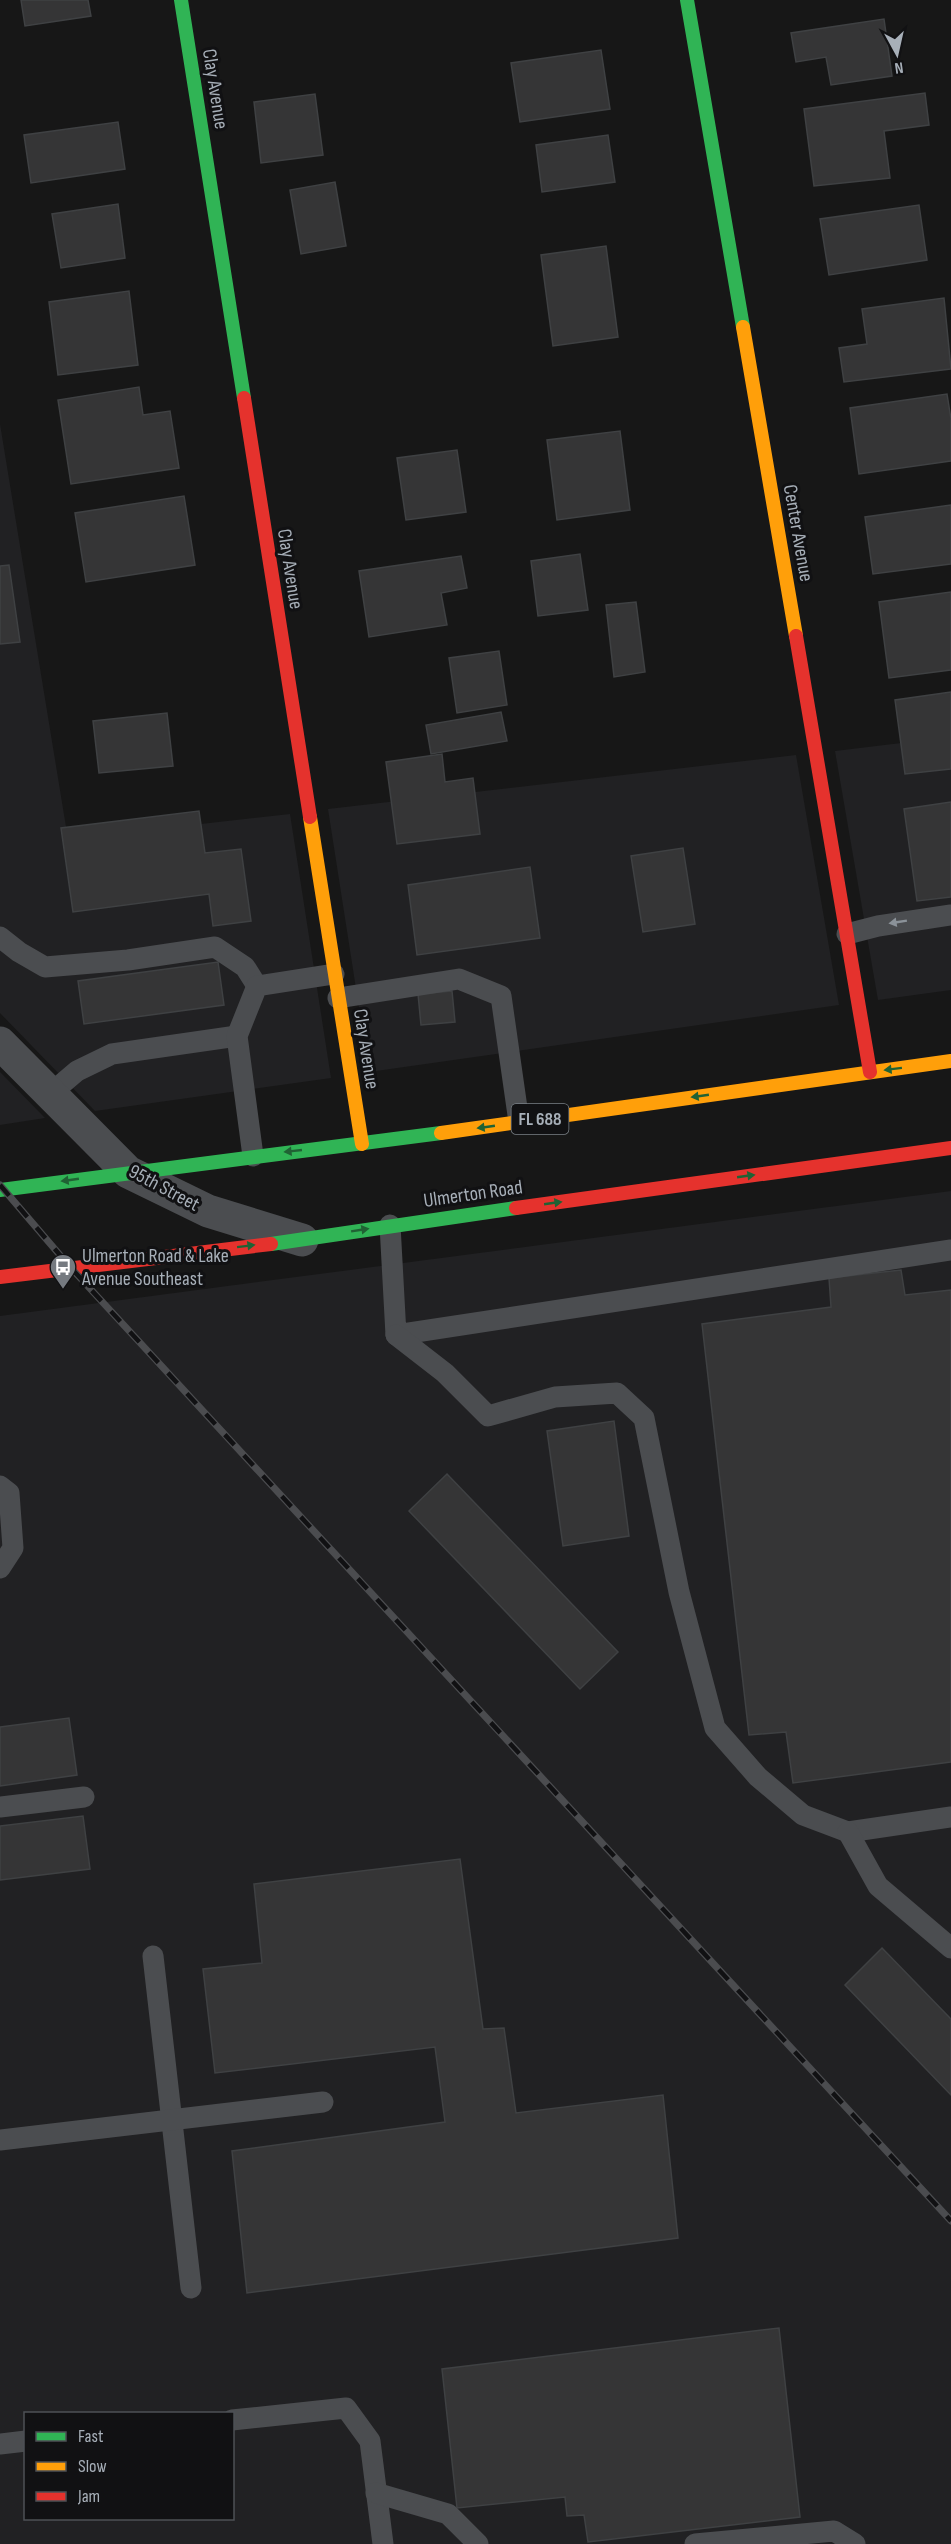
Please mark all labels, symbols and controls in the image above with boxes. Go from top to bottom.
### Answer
north arrow [867,24,927,84]
street label: Clay Avenue [197,47,233,131]
text: N [893,57,904,77]
street label: Center Avenue [778,483,818,583]
street label: Clay Avenue [272,527,308,611]
one-way arrow [889,918,908,927]
street label: Clay Avenue [348,1007,384,1091]
one-way arrow [883,1064,902,1073]
one-way arrow [690,1092,709,1101]
road number: FL 688 [512,1104,568,1134]
one-way arrow [476,1122,495,1131]
one-way arrow [283,1147,302,1156]
street label: 95th Street [124,1159,204,1217]
one-way arrow [737,1172,756,1181]
street label: Ulmerton Road [422,1175,524,1213]
one-way arrow [60,1176,79,1185]
one-way arrow [544,1198,563,1207]
one-way arrow [351,1226,370,1235]
one-way arrow [236,1242,255,1251]
place label: Ulmerton Road & Lake Avenue Southeast [81,1244,229,1291]
bus stop icon: Ulmerton Road & Lake Avenue Southeast [48,1252,78,1290]
legend [24,2412,234,2520]
text: Fast [78,2426,104,2447]
text: Slow [78,2456,107,2477]
text: Jam [77,2486,100,2507]

